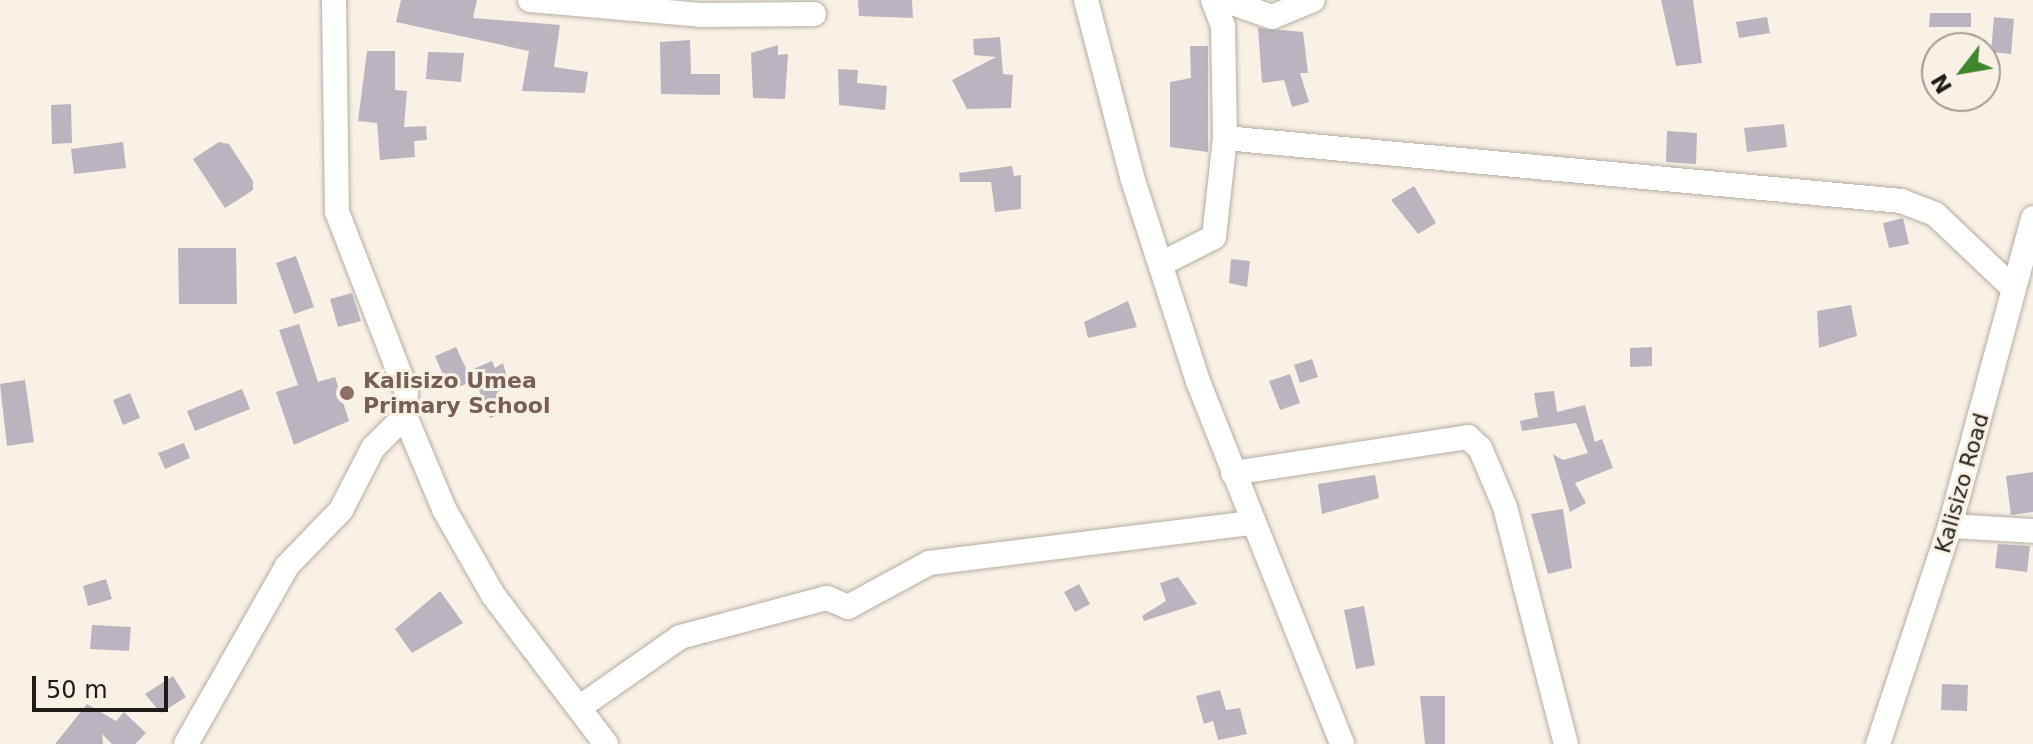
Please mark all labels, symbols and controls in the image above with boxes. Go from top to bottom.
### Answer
north arrow [1921,32,2001,112]
text: N [1926,69,1957,98]
place label: Kalisizo Umea Primary School [363,367,550,418]
marker: Kalisizo Umea Primary School [338,384,356,402]
street label: Kalisizo Road [1929,410,1995,556]
scale bar [36,660,172,710]
text: 50 m [46,676,108,704]

